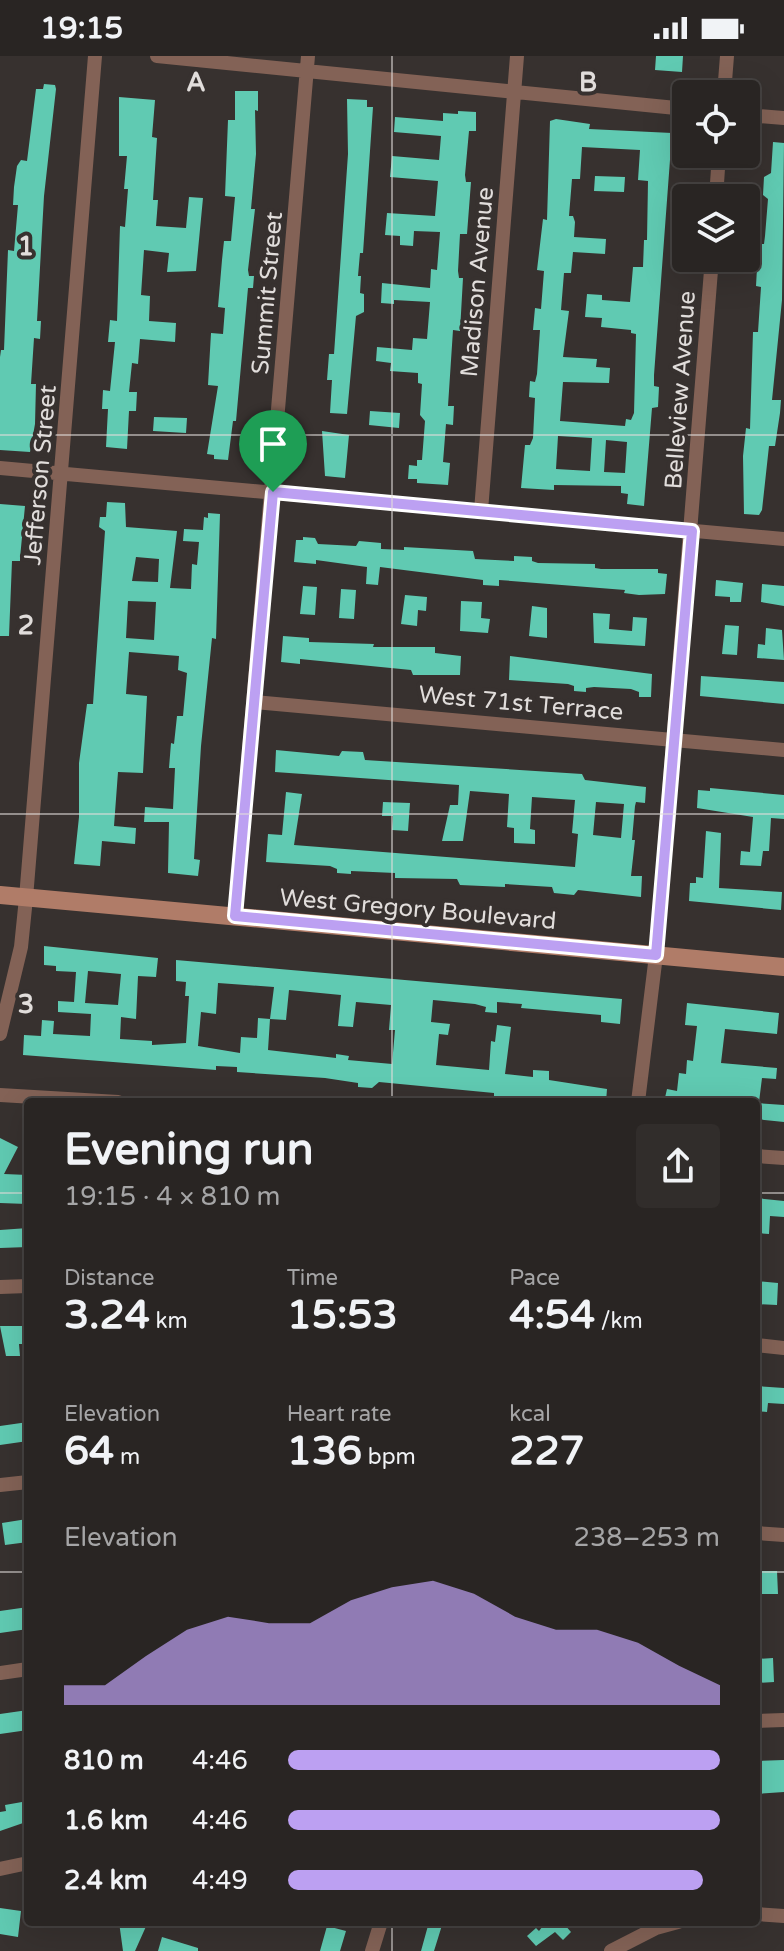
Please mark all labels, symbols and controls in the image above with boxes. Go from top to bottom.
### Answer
text: 19:15 [40,10,123,47]
text: A [186,67,206,98]
text: B [579,67,597,98]
map controls [672,80,760,272]
button: locate [672,80,760,168]
button: layers [672,184,760,272]
street label: Madison Avenue [455,186,500,378]
street label: Summit Street [246,210,289,376]
text: 1 [18,231,34,262]
street label: Belleview Avenue [659,290,702,490]
street label: Jefferson Street [18,384,63,566]
pin [239,410,307,492]
icon: arrive [251,422,295,466]
text: 2 [18,610,34,641]
street label: West 71st Terrace [417,680,625,727]
street label: West Gregory Boulevard [278,883,557,936]
text: 3 [18,989,34,1020]
text: Evening run [64,1124,313,1177]
button: share [636,1124,720,1208]
text: 19:15 · 4 × 810 m [64,1181,280,1212]
text: Distance [64,1265,155,1291]
text: Time [287,1265,338,1291]
text: Pace [509,1265,560,1291]
text: 3.24 [64,1291,150,1339]
text: 15:53 [287,1291,398,1339]
text: 4:54 [509,1291,595,1339]
text: km [150,1308,188,1334]
text: /km [595,1308,643,1334]
text: Elevation [64,1401,160,1427]
text: Heart rate [287,1401,392,1427]
text: kcal [509,1401,551,1427]
text: 64 [64,1427,114,1475]
text: 136 [287,1427,362,1475]
text: 227 [509,1427,585,1475]
text: m [114,1444,140,1470]
text: bpm [362,1444,416,1470]
text: Elevation [64,1522,178,1553]
text: 238–253 m [574,1522,720,1553]
text: 810 m [64,1745,144,1776]
text: 4:46 [192,1745,248,1776]
text: 1.6 km [64,1805,148,1836]
text: 4:46 [192,1805,248,1836]
text: 2.4 km [64,1865,148,1896]
text: 4:49 [192,1865,248,1896]

